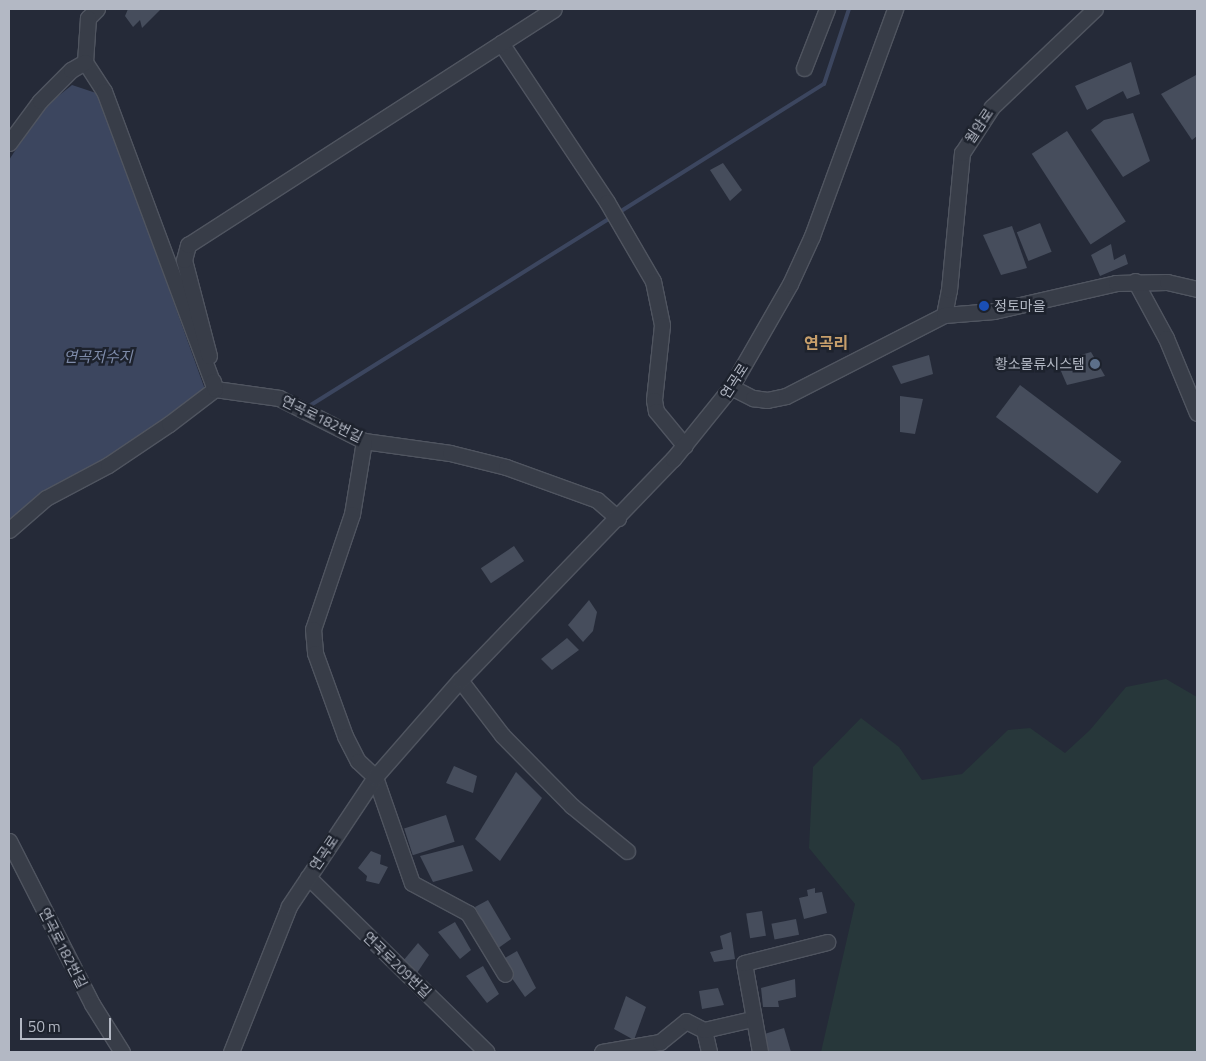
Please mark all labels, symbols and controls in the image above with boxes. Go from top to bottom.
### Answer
street label: 월암로 [961,105,997,147]
place label: 정토마을 [994,298,1046,314]
marker: 정토마을 [978,300,990,312]
district label: 연곡리 [804,333,848,353]
water label: 연곡저수지 [64,348,132,366]
place label: 황소물류시스템 [995,356,1085,372]
marker: 황소물류시스템 [1089,358,1101,370]
street label: 연곡로 [716,360,752,402]
street label: 연곡로182번길 [279,392,365,446]
street label: 연곡로 [306,832,342,874]
street label: 연곡로182번길 [36,905,90,991]
street label: 연곡로209번길 [360,928,434,1002]
scale bar [22,1008,114,1040]
text: 50 m [28,1015,61,1038]

